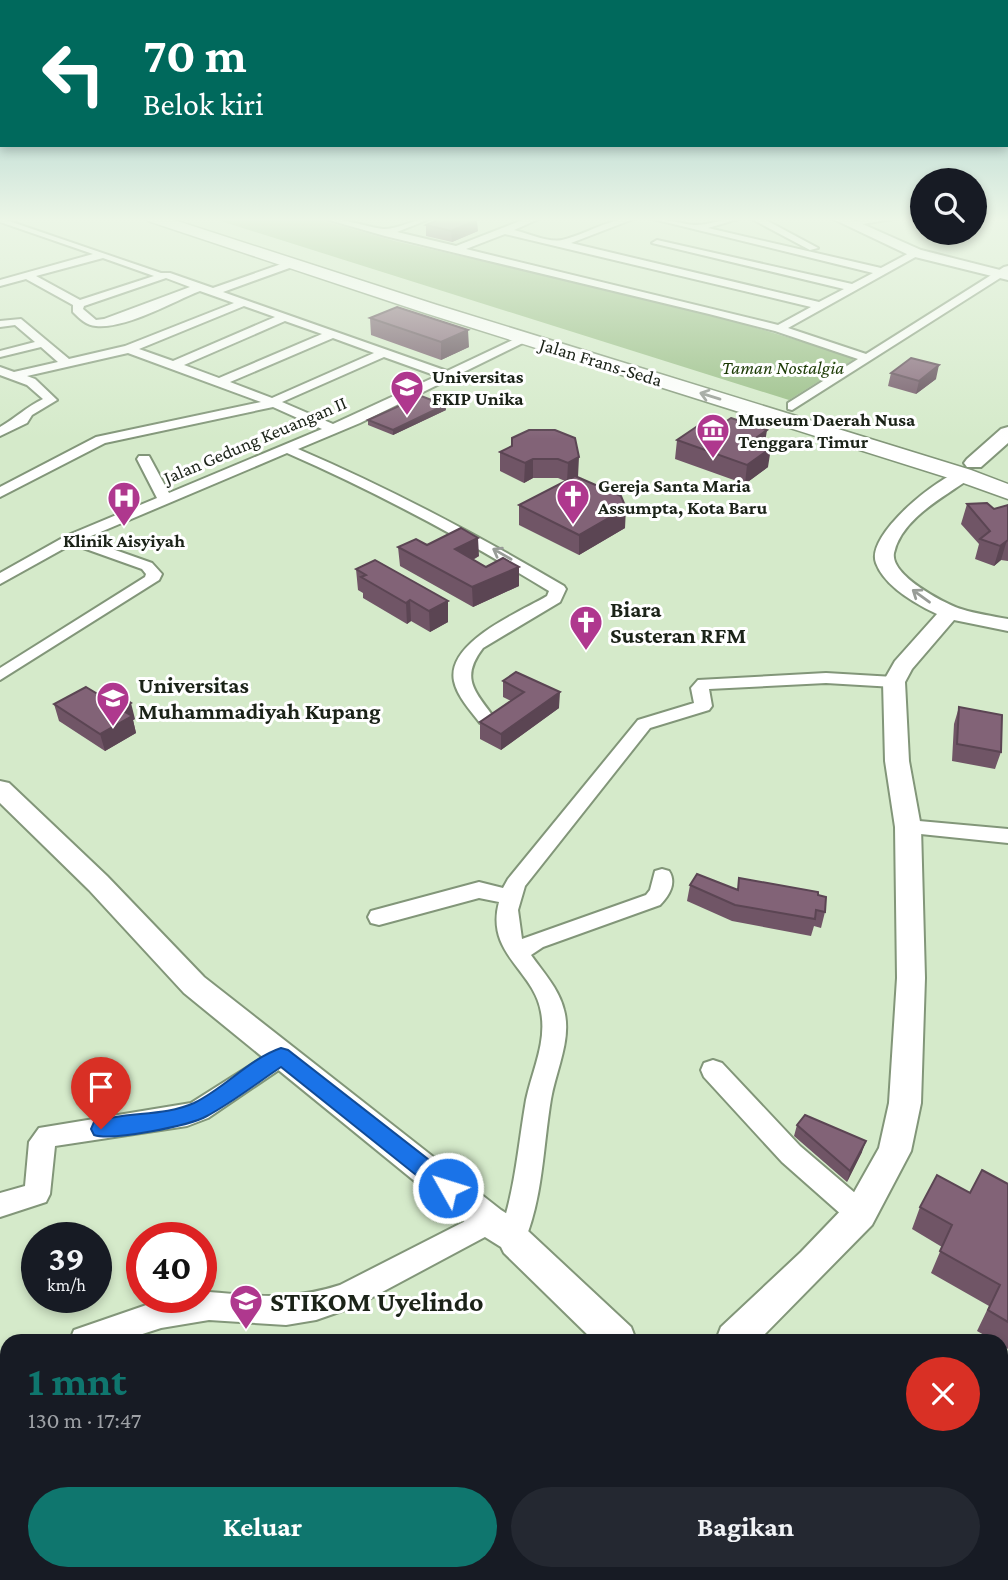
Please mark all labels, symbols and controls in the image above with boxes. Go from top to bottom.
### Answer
icon: left [28,28,119,119]
text: 70 m [143,28,247,83]
text: Belok kiri [143,86,264,122]
map controls [910,168,987,245]
button: search [910,168,987,245]
street label: Jalan Frans-Seda [535,333,665,391]
park label: Taman Nostalgia [722,357,844,378]
place label: Universitas FKIP Unika [432,366,524,409]
school or university icon: Universitas FKIP Unika [388,368,426,417]
one-way arrow [699,389,721,402]
street label: Jalan Gedung Keuangan II [159,392,350,489]
place label: Museum Daerah Nusa Tenggara Timur [738,409,916,452]
museum icon: Museum Daerah Nusa Tenggara Timur [694,411,732,460]
place label: Gereja Santa Maria Assumpta, Kota Baru [597,475,767,518]
church icon: Gereja Santa Maria Assumpta, Kota Baru [554,477,592,526]
hospital icon: Klinik Aisyiyah [105,479,143,528]
place label: Klinik Aisyiyah [63,530,185,551]
one-way arrow [492,547,513,560]
one-way arrow [912,589,931,603]
place label: Biara Susteran RFM [610,596,746,648]
church icon: Biara Susteran RFM [567,603,605,652]
place label: Universitas Muhammadiyah Kupang [138,672,381,724]
school or university icon: Universitas Muhammadiyah Kupang [94,679,132,728]
pin [71,1057,131,1129]
icon: arrive [82,1068,120,1106]
position arrow [411,1151,485,1225]
speed limit sign: 40 [126,1222,217,1313]
text: 39 [48,1239,85,1278]
text: km/h [47,1275,86,1295]
school or university icon: STIKOM Uyelindo [227,1282,265,1331]
place label: STIKOM Uyelindo [270,1286,484,1317]
text: 1 mnt [28,1357,127,1404]
button: close [906,1357,980,1431]
text: 130 m · 17:47 [28,1407,141,1433]
button: Keluar [28,1487,497,1567]
button: Bagikan [511,1487,980,1567]

